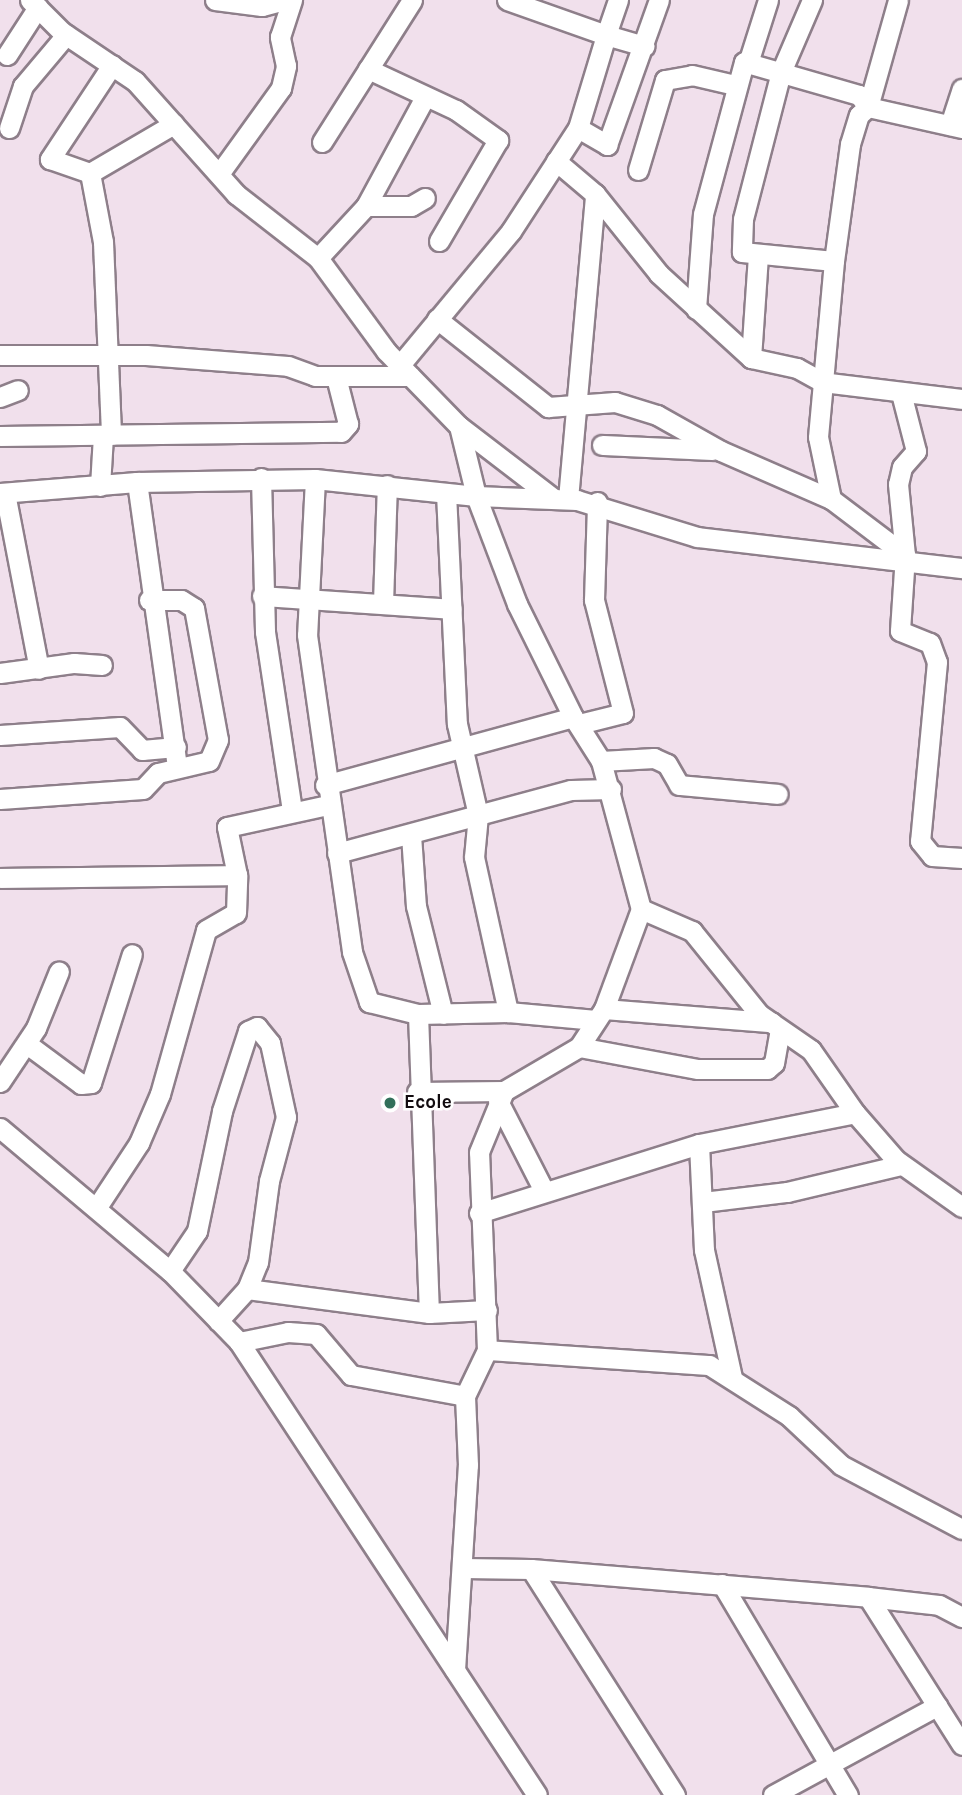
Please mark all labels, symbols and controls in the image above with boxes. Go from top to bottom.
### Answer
place label: Ecole [404,1092,452,1114]
marker: Ecole [382,1095,398,1111]

